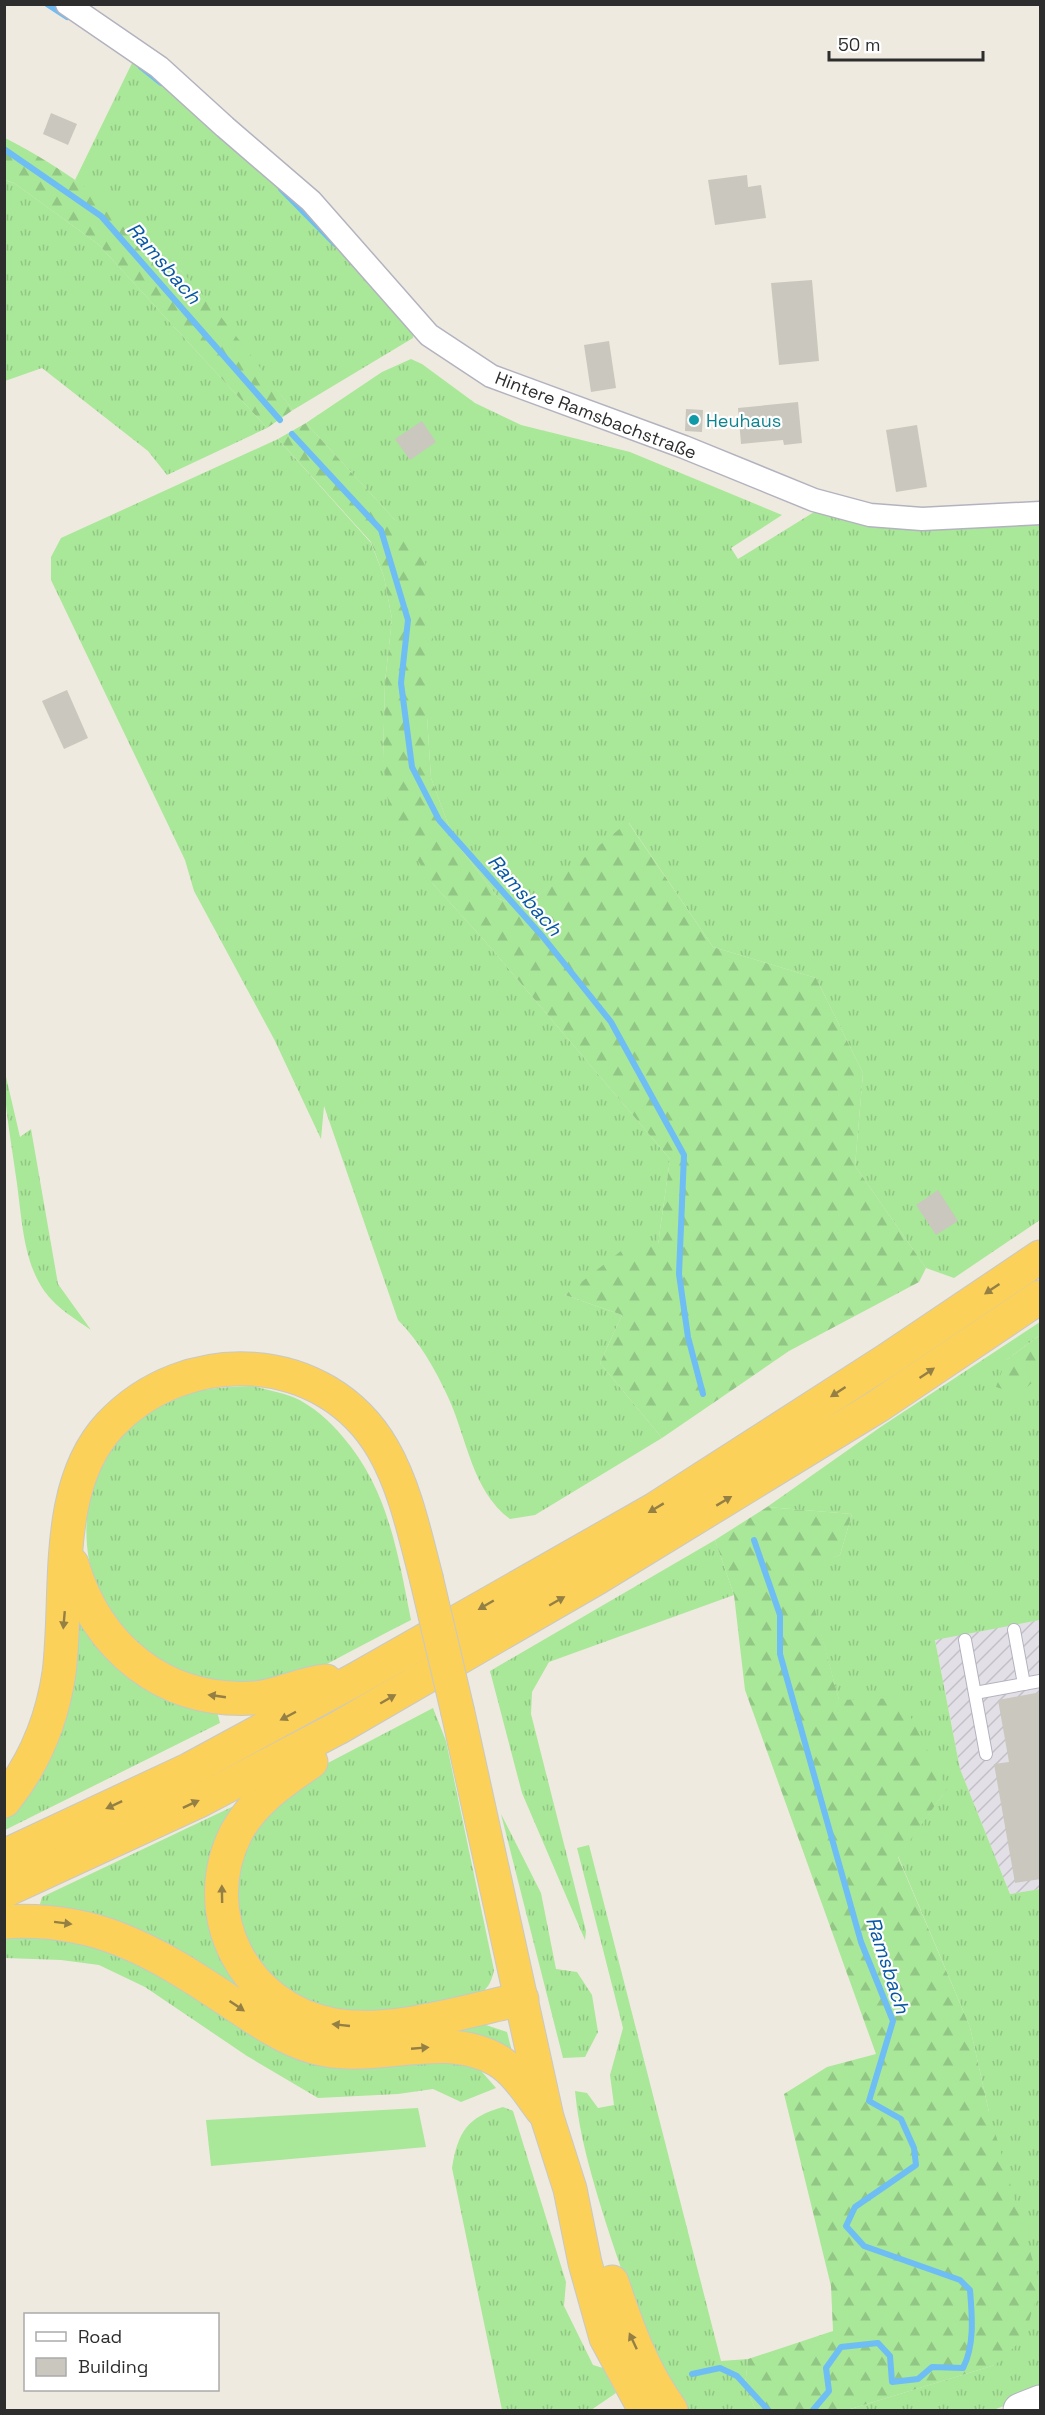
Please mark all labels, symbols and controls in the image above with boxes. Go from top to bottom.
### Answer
scale bar [829,24,984,62]
text: 50 m [838,33,880,56]
water label: Ramsbach [121,217,207,310]
street label: Hintere Ramsbachstraße [492,366,700,464]
place label: Heuhaus [706,409,781,432]
marker: Heuhaus [687,413,701,427]
water label: Ramsbach [482,849,568,942]
one-way arrow [984,1284,1000,1295]
one-way arrow [919,1368,935,1379]
one-way arrow [830,1386,846,1398]
one-way arrow [716,1495,732,1506]
one-way arrow [648,1503,664,1514]
one-way arrow [549,1596,565,1607]
one-way arrow [478,1600,495,1610]
one-way arrow [59,1611,68,1630]
one-way arrow [207,1692,226,1701]
one-way arrow [380,1693,396,1704]
one-way arrow [279,1711,296,1721]
one-way arrow [106,1800,123,1809]
one-way arrow [182,1800,199,1809]
one-way arrow [217,1884,227,1903]
water label: Ramsbach [860,1913,916,2017]
one-way arrow [53,1918,72,1928]
one-way arrow [229,2000,245,2011]
one-way arrow [331,2020,350,2030]
one-way arrow [411,2043,430,2053]
legend [24,2313,219,2391]
text: Road [78,2325,122,2348]
one-way arrow [628,2331,638,2349]
text: Building [78,2355,148,2378]

